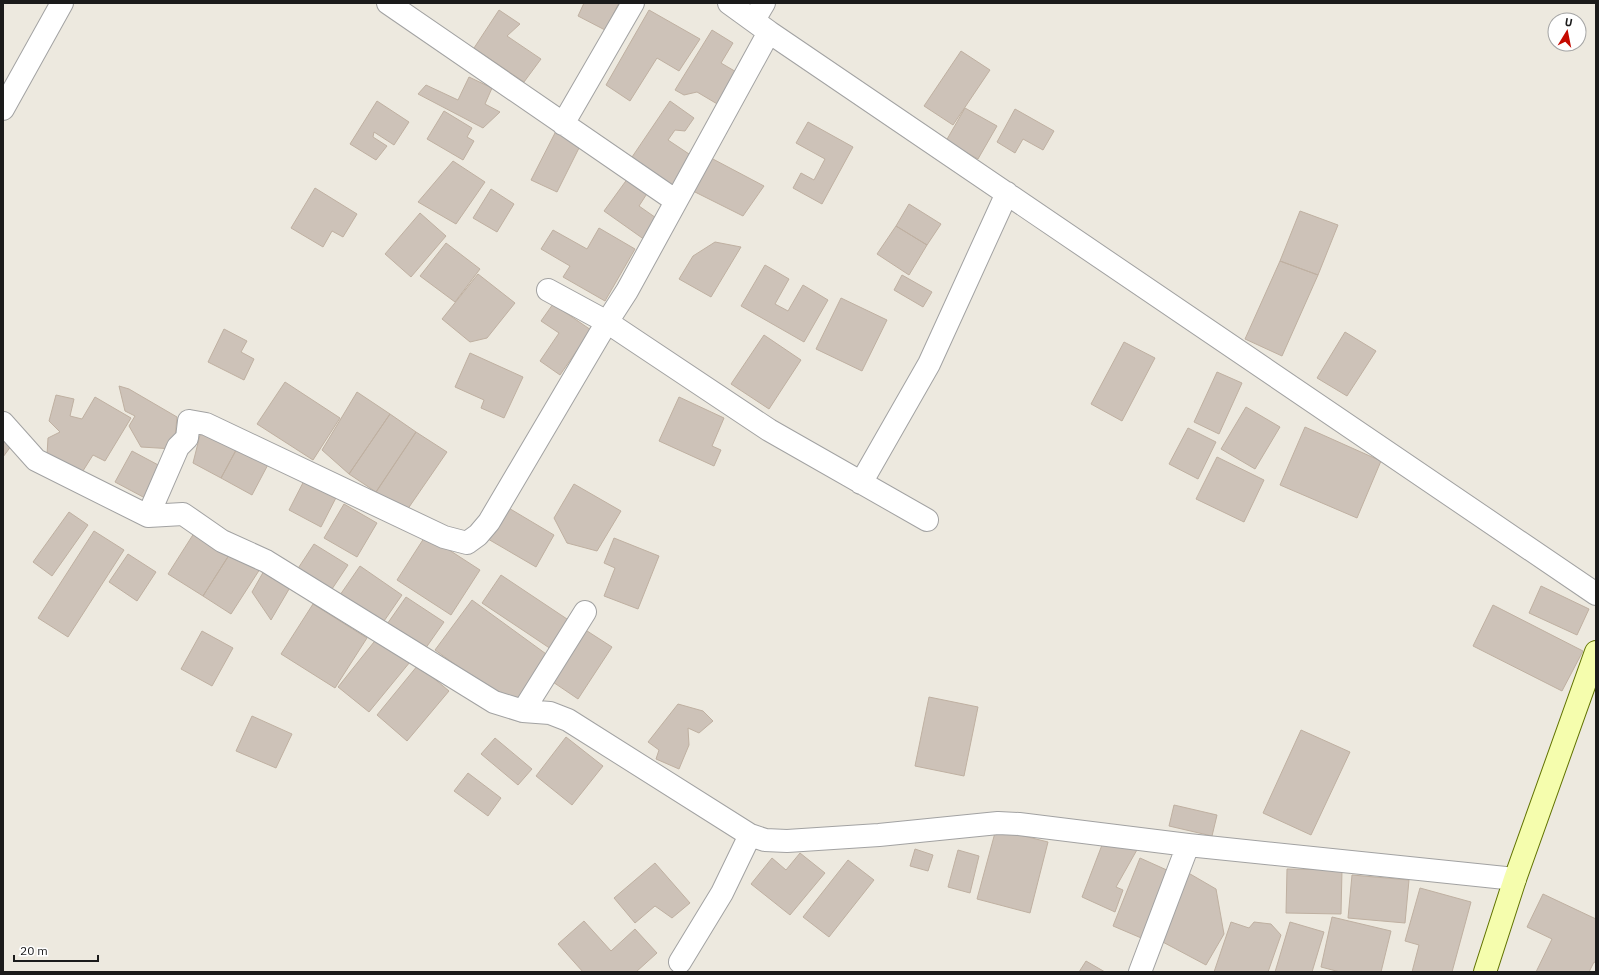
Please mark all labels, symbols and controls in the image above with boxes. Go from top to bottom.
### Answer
north arrow [1547,12,1587,52]
text: U [1564,15,1574,30]
scale bar [14,937,98,963]
text: 20 m [20,943,48,958]

